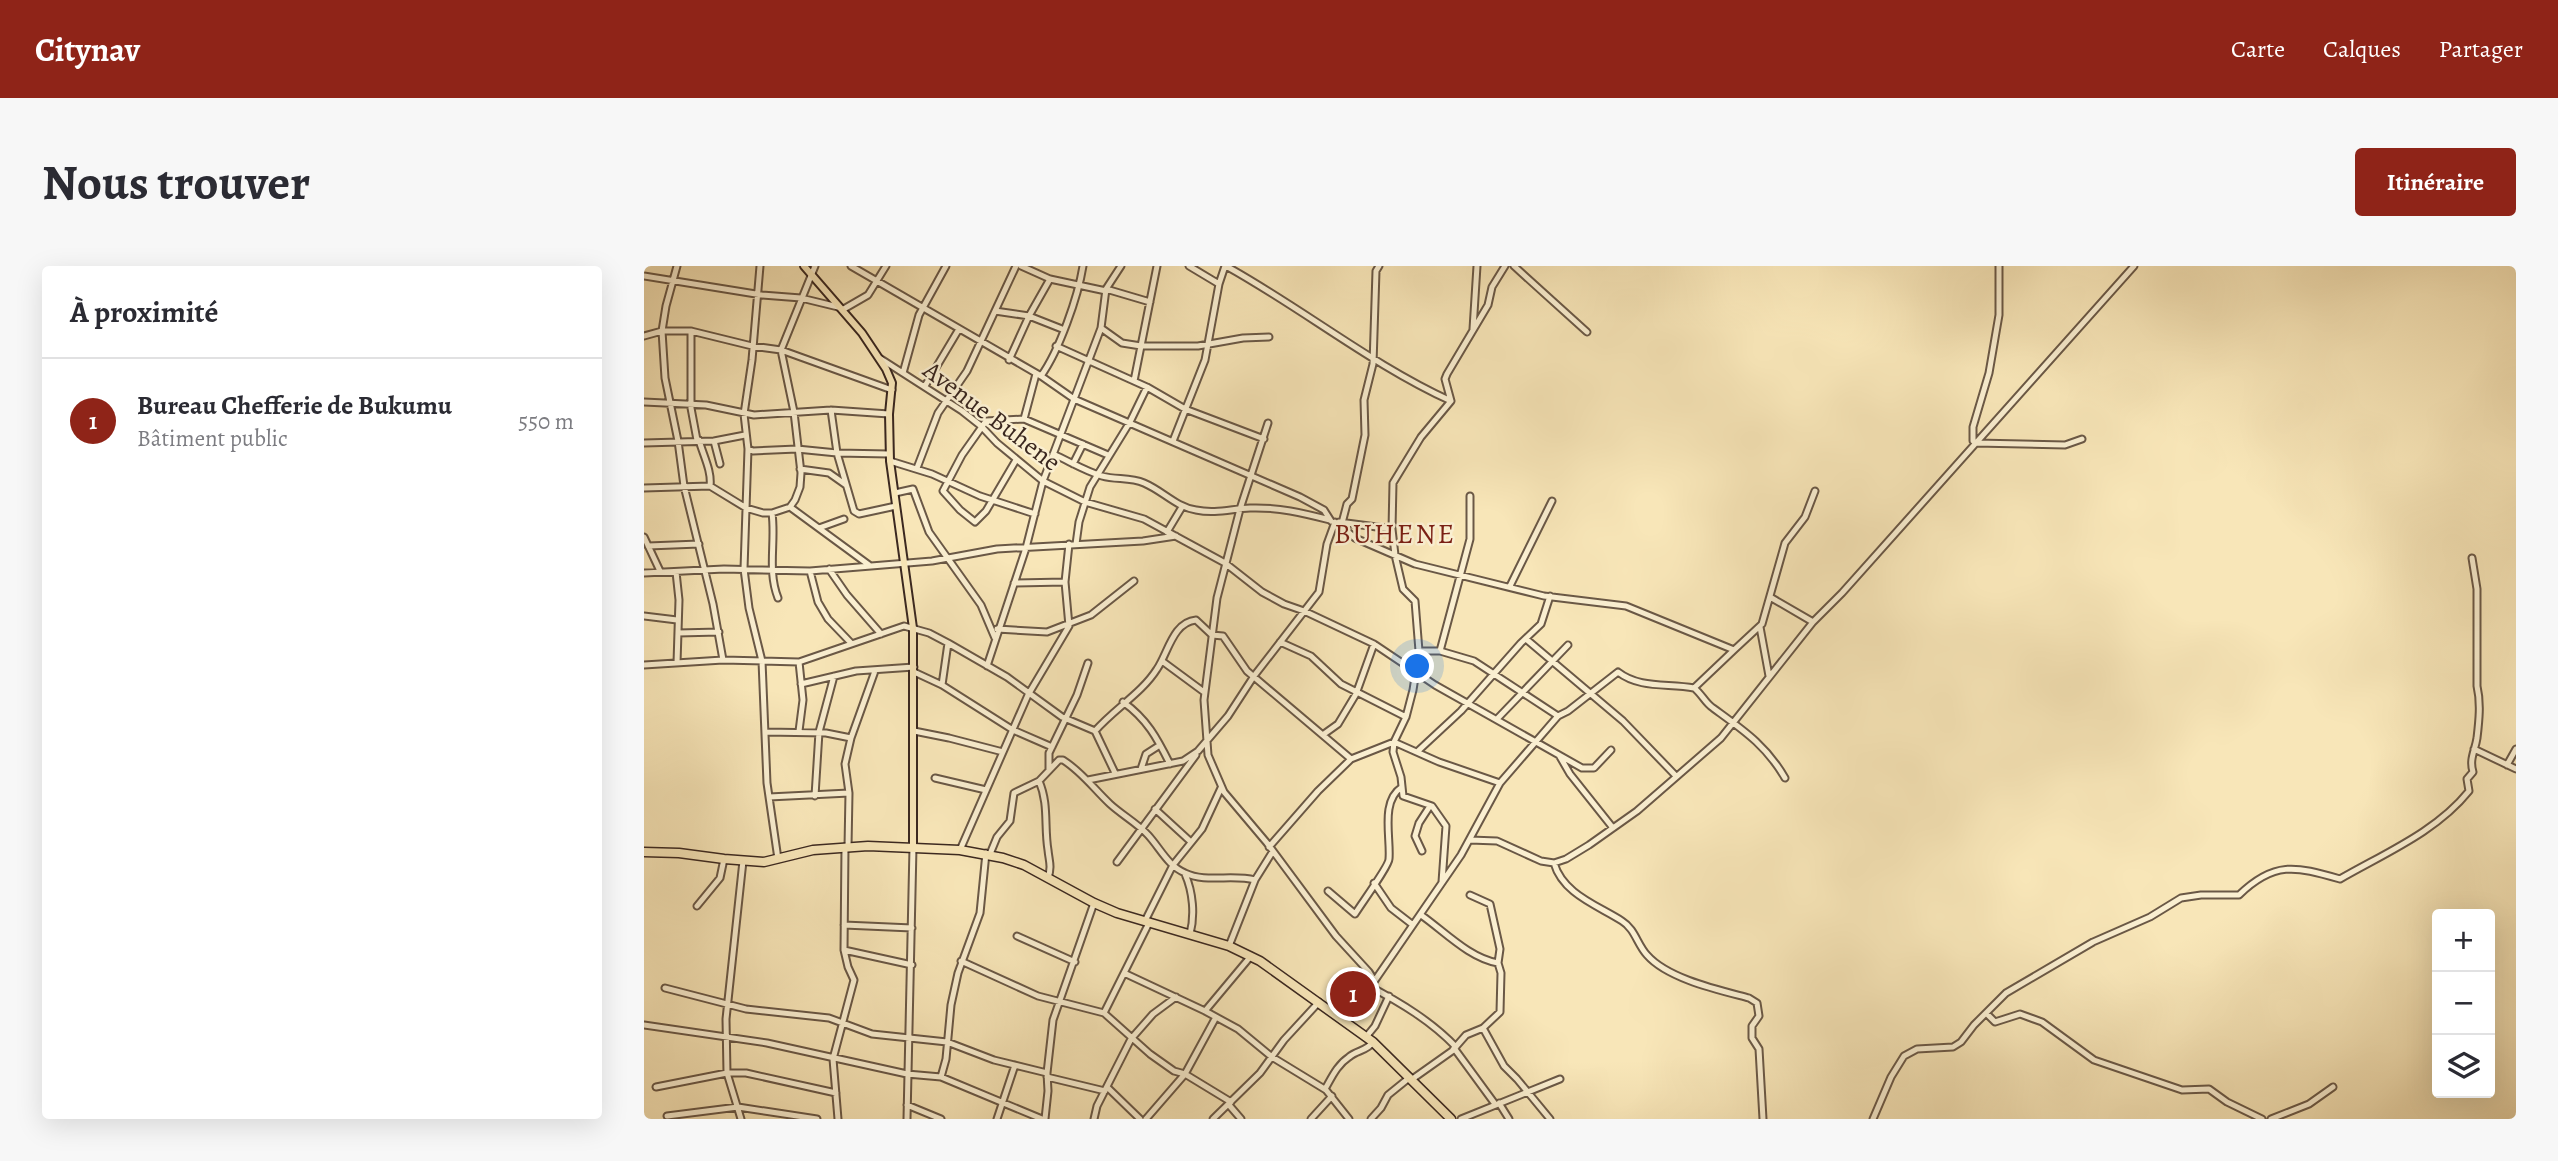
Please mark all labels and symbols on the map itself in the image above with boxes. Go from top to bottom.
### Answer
street label: Avenue Buhene [915,352,1068,479]
district label: BUHENE [1334,515,1456,553]
your location [1400,649,1434,683]
pin: 1 [1330,968,1376,1020]

